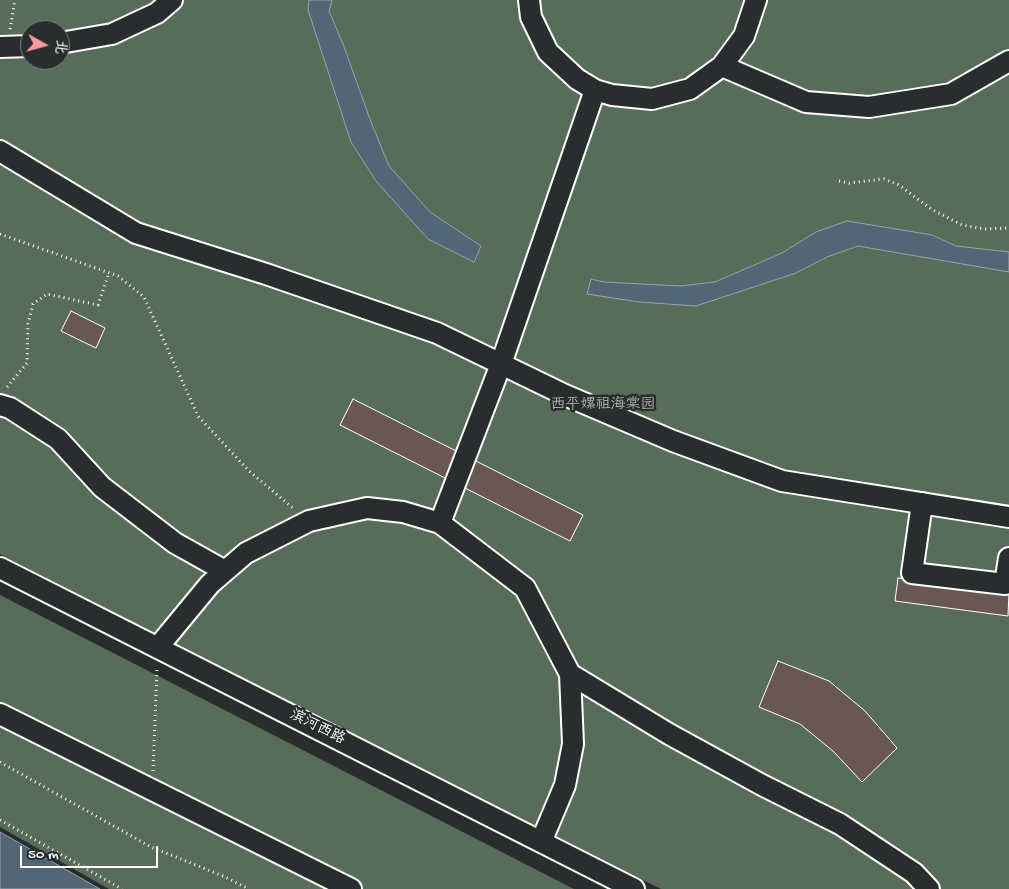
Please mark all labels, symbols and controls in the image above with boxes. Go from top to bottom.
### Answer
north arrow [20,20,70,70]
text: 北 [50,39,69,55]
park label: 西平嫘祖海棠园 [551,397,655,415]
street label: 滨河西路 [286,706,348,750]
scale bar [22,836,160,868]
text: 50 m [28,846,59,864]

